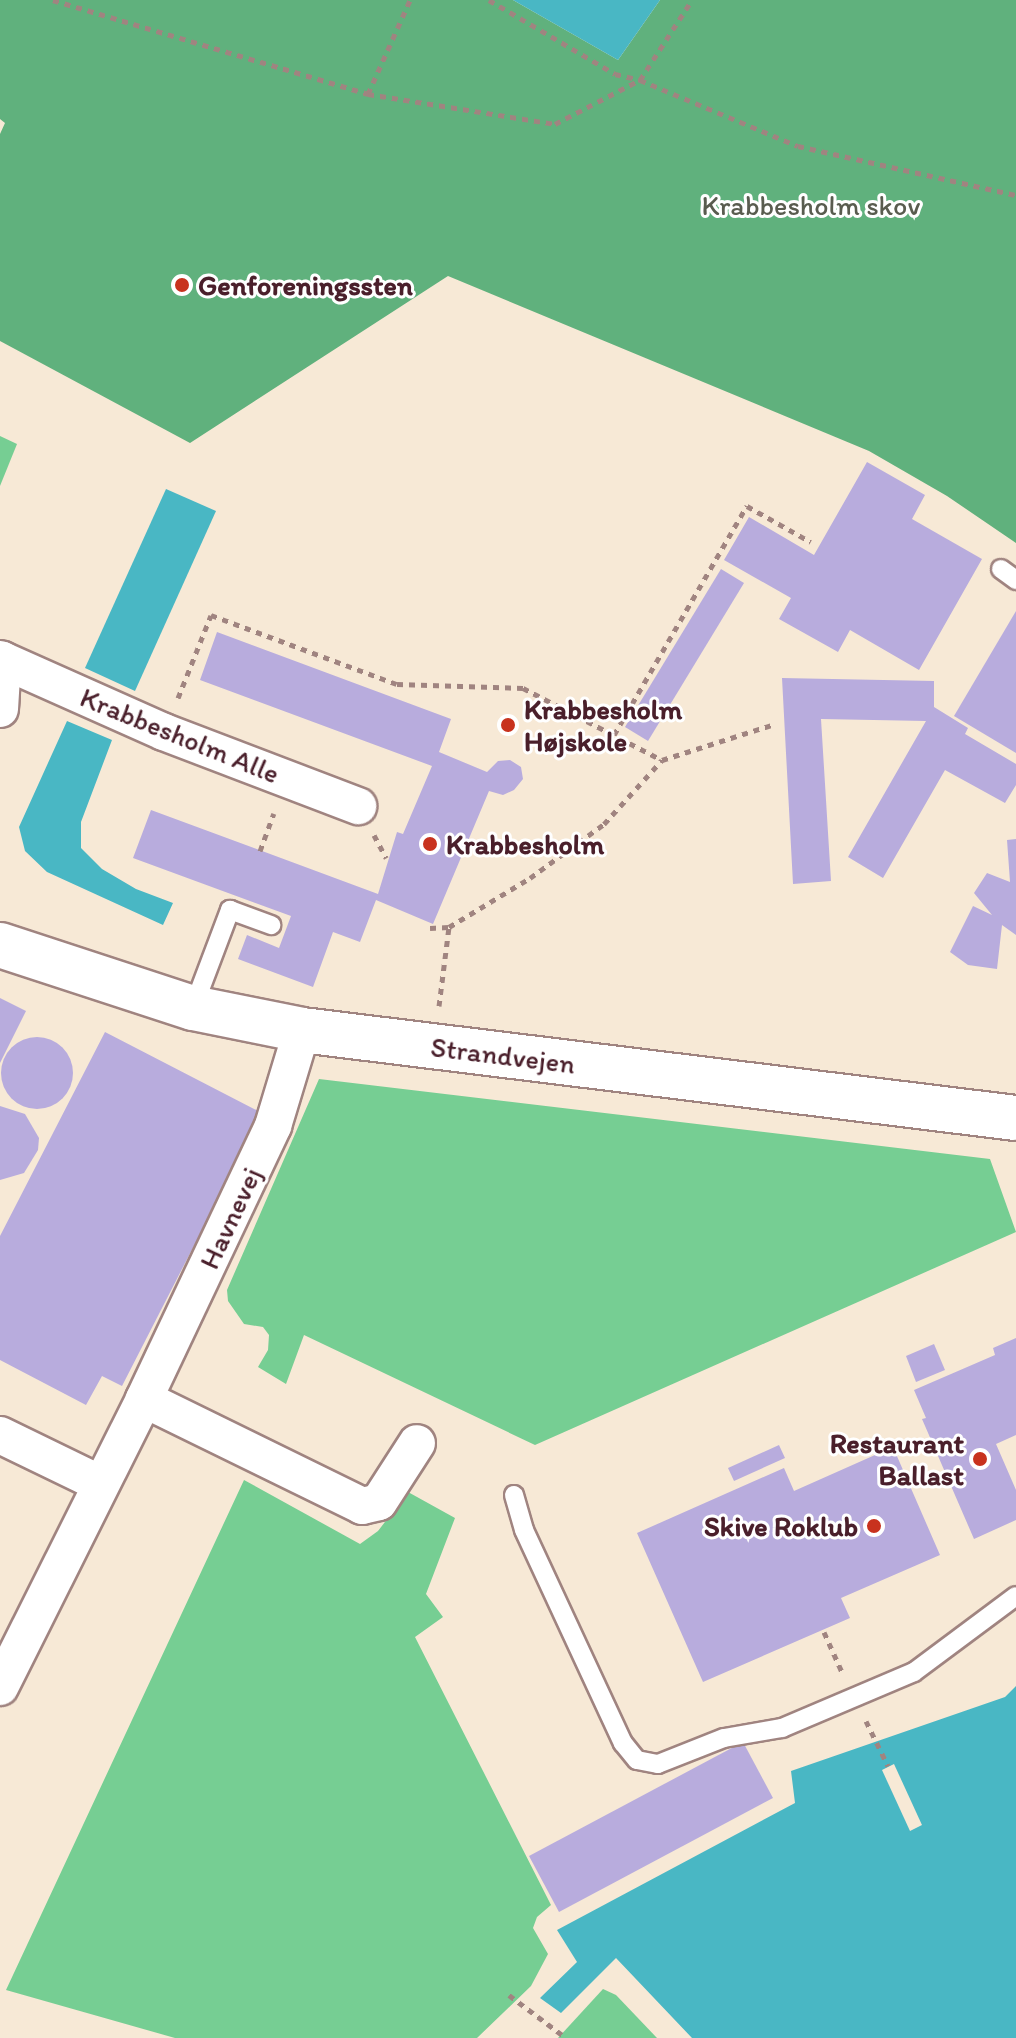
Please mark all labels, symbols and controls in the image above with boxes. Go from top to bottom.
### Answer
park label: Krabbesholm skov [702,188,920,222]
place label: Genforeningssten [198,268,413,302]
marker: Genforeningssten [173,276,191,294]
street label: Krabbesholm Alle [76,680,284,790]
place label: Krabbesholm Højskole [524,692,682,758]
marker: Krabbesholm Højskole [499,716,517,734]
place label: Krabbesholm [446,827,604,861]
marker: Krabbesholm [421,835,439,853]
street label: Strandvejen [429,1029,577,1081]
street label: Havnevej [192,1162,268,1274]
place label: Restaurant Ballast [830,1426,964,1492]
marker: Restaurant Ballast [971,1450,989,1468]
place label: Skive Roklub [705,1509,858,1543]
marker: Skive Roklub [865,1517,883,1535]

